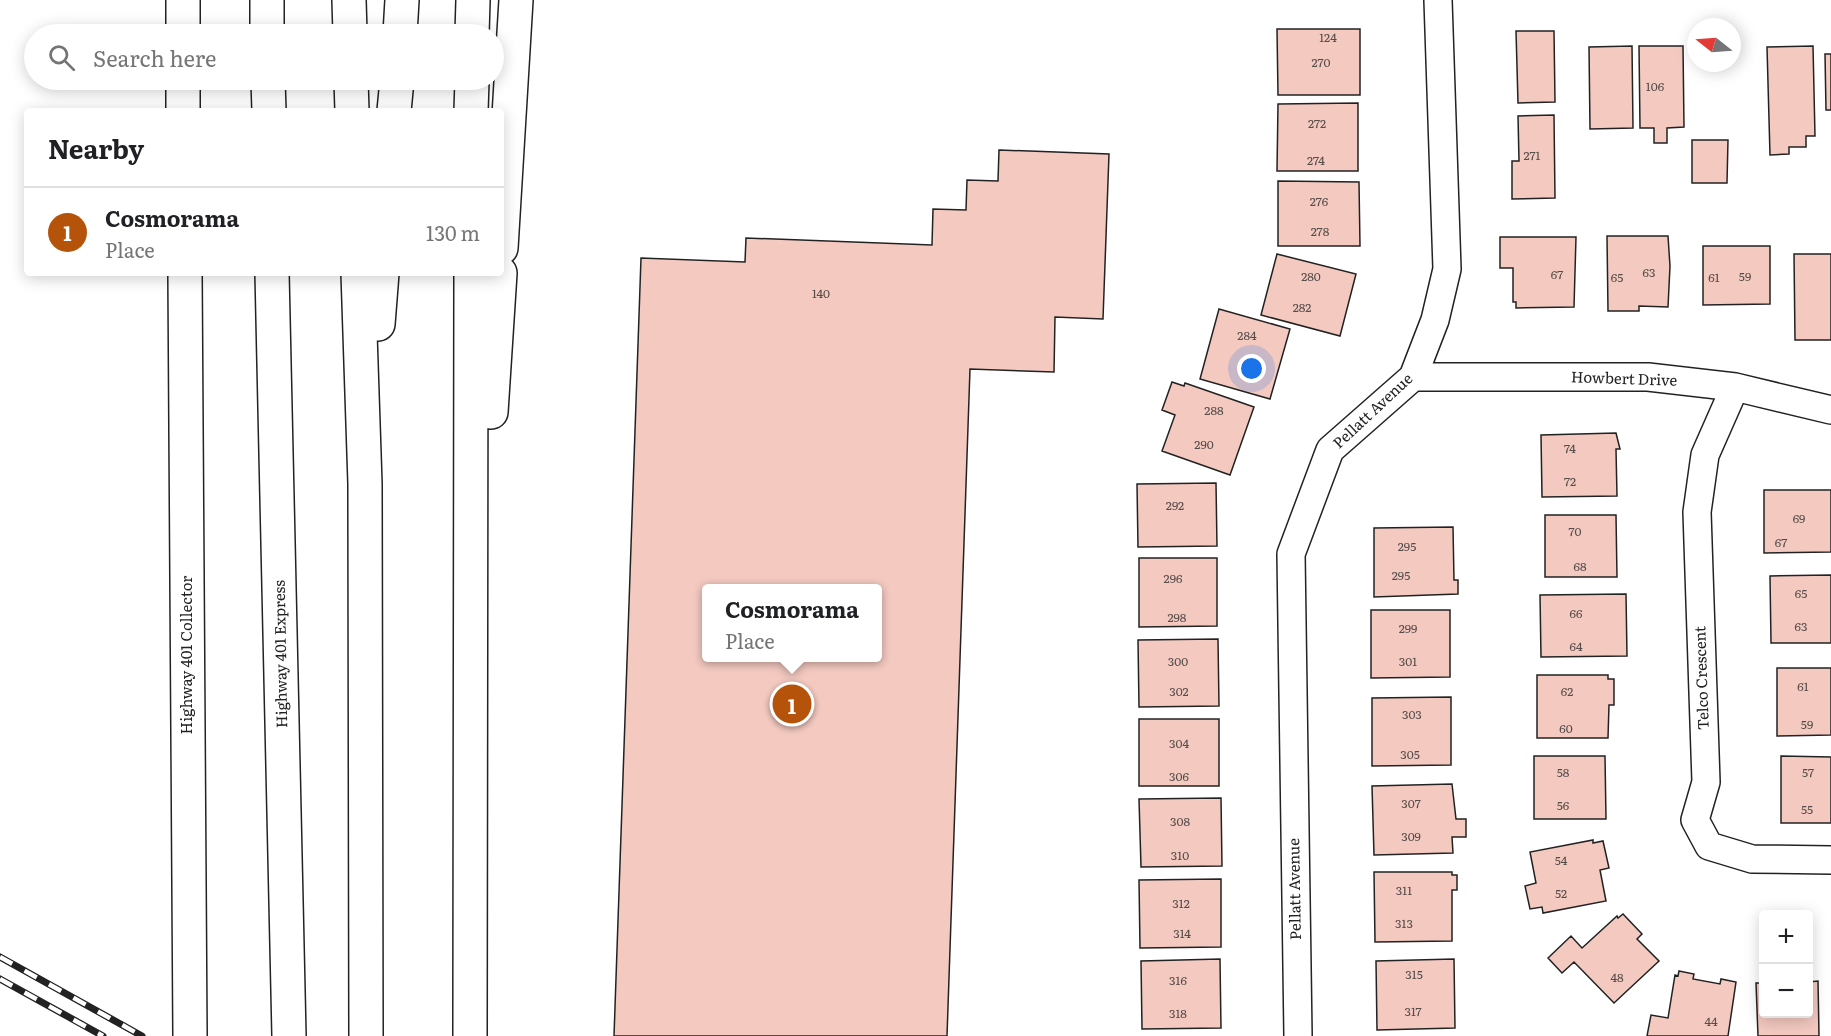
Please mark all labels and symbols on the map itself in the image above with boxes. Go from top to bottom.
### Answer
north arrow [1687,18,1741,72]
house number: 124 [1319,28,1337,46]
house number: 270 [1312,53,1331,71]
house number: 106 [1646,77,1665,95]
house number: 272 [1308,114,1326,132]
house number: 271 [1524,146,1541,164]
house number: 274 [1307,151,1325,169]
house number: 276 [1310,192,1329,210]
house number: 278 [1311,222,1330,240]
house number: 63 [1643,263,1655,281]
house number: 67 [1551,265,1563,283]
house number: 280 [1301,267,1321,285]
house number: 59 [1739,267,1751,285]
house number: 65 [1611,268,1623,286]
house number: 61 [1708,268,1720,286]
house number: 140 [812,284,830,302]
house number: 282 [1293,298,1311,316]
house number: 284 [1237,326,1257,344]
your location [1237,354,1266,383]
street label: Howbert Drive [1571,364,1678,391]
street label: Pellatt Avenue [1327,367,1417,453]
house number: 288 [1204,401,1224,419]
house number: 290 [1194,435,1214,453]
house number: 74 [1564,439,1576,457]
house number: 72 [1564,472,1576,490]
house number: 292 [1166,496,1184,514]
house number: 69 [1793,509,1805,527]
house number: 70 [1568,522,1582,540]
house number: 67 [1775,533,1787,551]
house number: 295 [1398,537,1416,555]
house number: 68 [1573,557,1587,575]
house number: 295 [1392,566,1410,584]
house number: 296 [1164,569,1183,587]
street label: Highway 401 Collector [174,576,197,734]
street label: Highway 401 Express [267,580,292,728]
house number: 65 [1795,584,1807,602]
house number: 66 [1570,604,1583,622]
house number: 298 [1168,608,1187,626]
house number: 63 [1795,617,1807,635]
house number: 299 [1399,619,1417,637]
street label: Telco Crescent [1687,626,1714,730]
house number: 64 [1569,637,1583,655]
house number: 300 [1168,652,1188,670]
house number: 301 [1399,652,1417,670]
house number: 61 [1797,677,1809,695]
pin: 1 [772,682,812,726]
house number: 302 [1169,682,1189,700]
house number: 62 [1561,682,1573,700]
house number: 303 [1402,705,1422,723]
house number: 59 [1801,715,1813,733]
house number: 60 [1559,719,1573,737]
house number: 304 [1169,734,1189,752]
house number: 305 [1400,745,1420,763]
house number: 58 [1557,763,1570,781]
house number: 57 [1802,763,1814,781]
house number: 306 [1169,767,1189,785]
house number: 307 [1401,794,1421,812]
house number: 56 [1557,796,1570,814]
house number: 55 [1801,800,1813,818]
house number: 308 [1170,812,1190,830]
house number: 309 [1401,827,1421,845]
street label: Pellatt Avenue [1281,838,1306,940]
house number: 310 [1171,846,1189,864]
house number: 54 [1555,851,1568,869]
house number: 311 [1396,881,1412,899]
house number: 52 [1555,884,1567,902]
house number: 312 [1172,894,1190,912]
house number: 313 [1395,914,1413,932]
house number: 314 [1173,924,1191,942]
house number: 315 [1405,965,1423,983]
house number: 48 [1610,968,1624,986]
house number: 316 [1169,971,1187,989]
house number: 317 [1404,1002,1422,1020]
house number: 318 [1169,1004,1187,1022]
house number: 44 [1704,1012,1718,1030]

